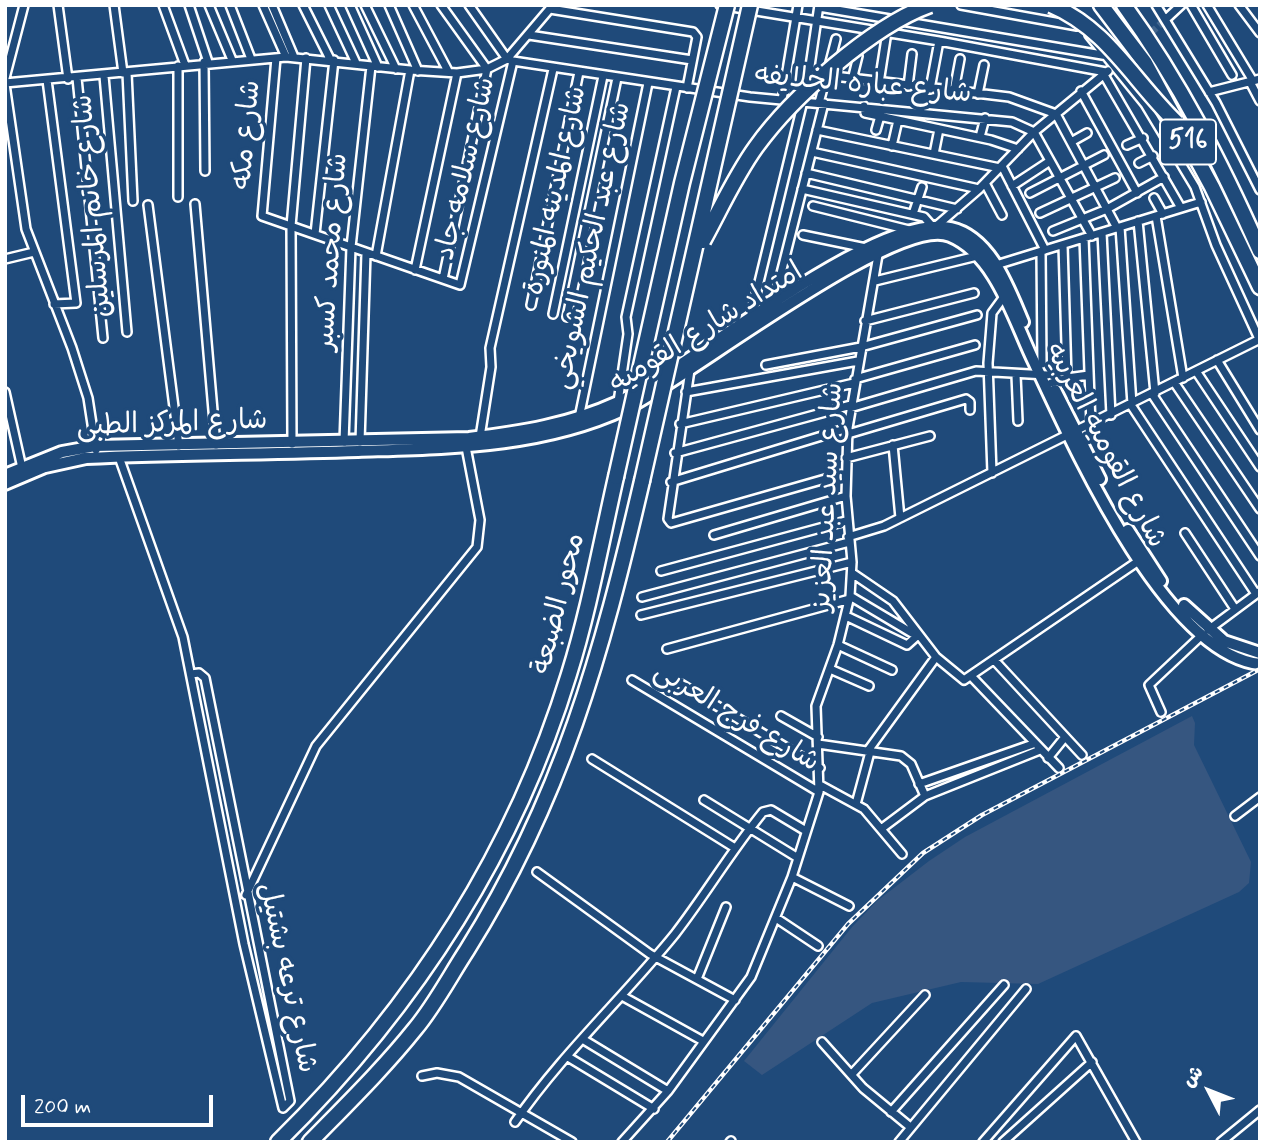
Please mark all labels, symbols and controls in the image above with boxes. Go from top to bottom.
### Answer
street label: شارع عباره الخلايفه [753,60,973,112]
street label: شارع سلامه جاد [430,74,504,264]
street label: شارع مكه [226,79,270,191]
street label: شارع المدينه المنورة [518,83,596,299]
street label: شارع خاتم المرسلين [68,93,120,319]
street label: شارع عبد الحكيم الشويخي [546,99,640,393]
road number: 516 [1160,119,1216,164]
street label: شارع محمد كسبر [309,152,357,352]
street label: امتداد شارع القوميه [604,256,810,402]
street label: شارع القوميه العربيه [1036,338,1172,554]
street label: شارع سيد عبد العزيز [806,382,852,612]
street label: شارع المركز الطبى [76,405,268,445]
street label: محور الضبعة [526,530,594,678]
street label: شارع فرج العربى [647,655,825,781]
street label: شارع ترعه بشتيل [249,880,323,1076]
north arrow [1174,1056,1244,1126]
text: ش [1177,1060,1209,1093]
scale bar [24,1080,217,1124]
text: 200 m [34,1093,91,1121]

